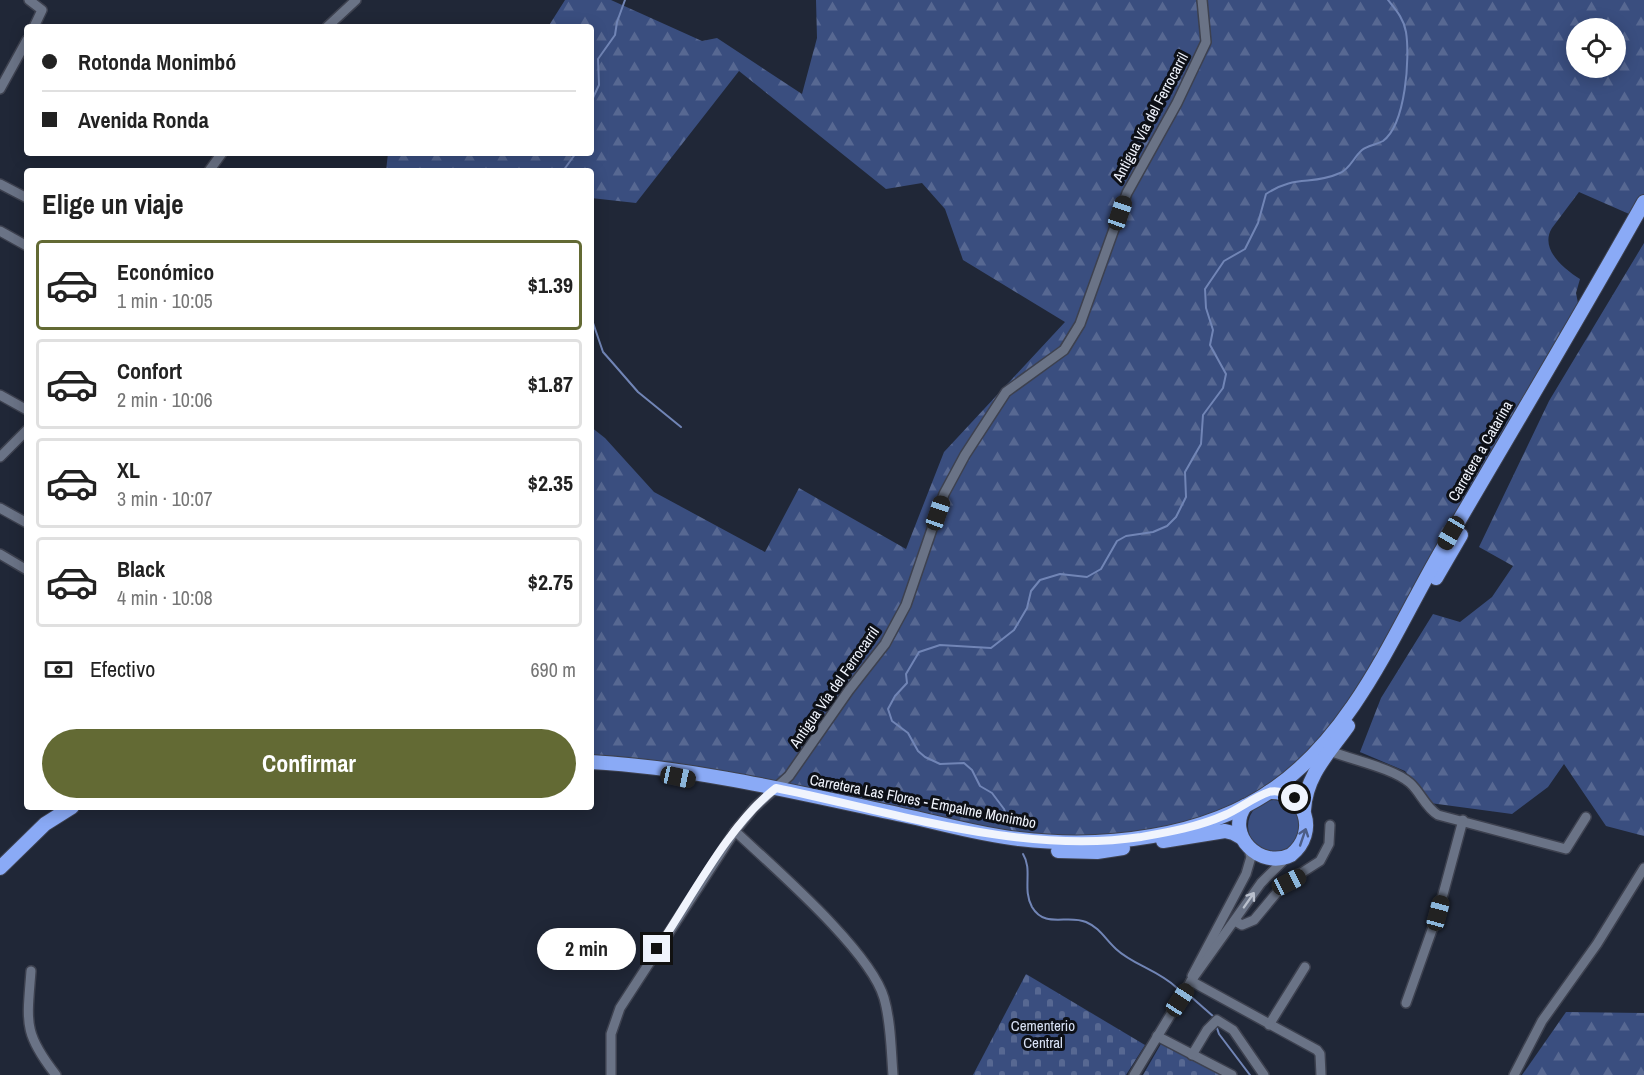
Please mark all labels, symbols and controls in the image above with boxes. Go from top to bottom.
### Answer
map controls [1566,18,1626,78]
button: locate [1566,18,1626,78]
text: Rotonda Monimbó [78,47,236,77]
street label: Antigua Vía del Ferrocarril [1107,49,1193,186]
text: Avenida Ronda [78,105,209,135]
text: Elige un viaje [42,186,184,222]
car [1106,193,1134,233]
text: Económico [117,257,214,287]
icon: car [45,258,99,312]
text: $1.39 [528,270,573,300]
text: 1 min · 10:05 [117,287,213,314]
text: Confort [117,356,182,386]
icon: car [45,357,99,411]
text: $1.87 [528,369,573,399]
text: 2 min · 10:06 [117,386,213,413]
street label: Carretera a Catarina [1443,397,1517,505]
text: XL [117,455,140,485]
icon: car [45,456,99,510]
text: $2.35 [528,468,573,498]
text: 3 min · 10:07 [117,485,213,512]
car [924,493,952,533]
car [1434,513,1468,553]
text: Black [117,554,165,584]
icon: car [45,555,99,609]
text: $2.75 [528,567,573,597]
text: 4 min · 10:08 [117,584,213,611]
street label: Antigua Vía del Ferrocarril [784,622,884,753]
icon: cash [42,653,75,686]
text: Efectivo [90,654,155,684]
text: 690 m [530,656,576,683]
button: Confirmar [42,729,576,798]
car [659,764,697,790]
street label: Carretera Las Flores - Empalme Monimbo [808,769,1038,833]
route start [1281,784,1308,811]
one-way arrow [1298,828,1309,847]
car [1269,866,1309,898]
one-way arrow [1243,892,1255,908]
car [1425,893,1451,933]
callout: 2 min [537,928,636,970]
text: 2 min [565,935,608,962]
route end [643,935,670,962]
car [1163,980,1197,1020]
park label: Cementerio Central [1011,1015,1075,1053]

